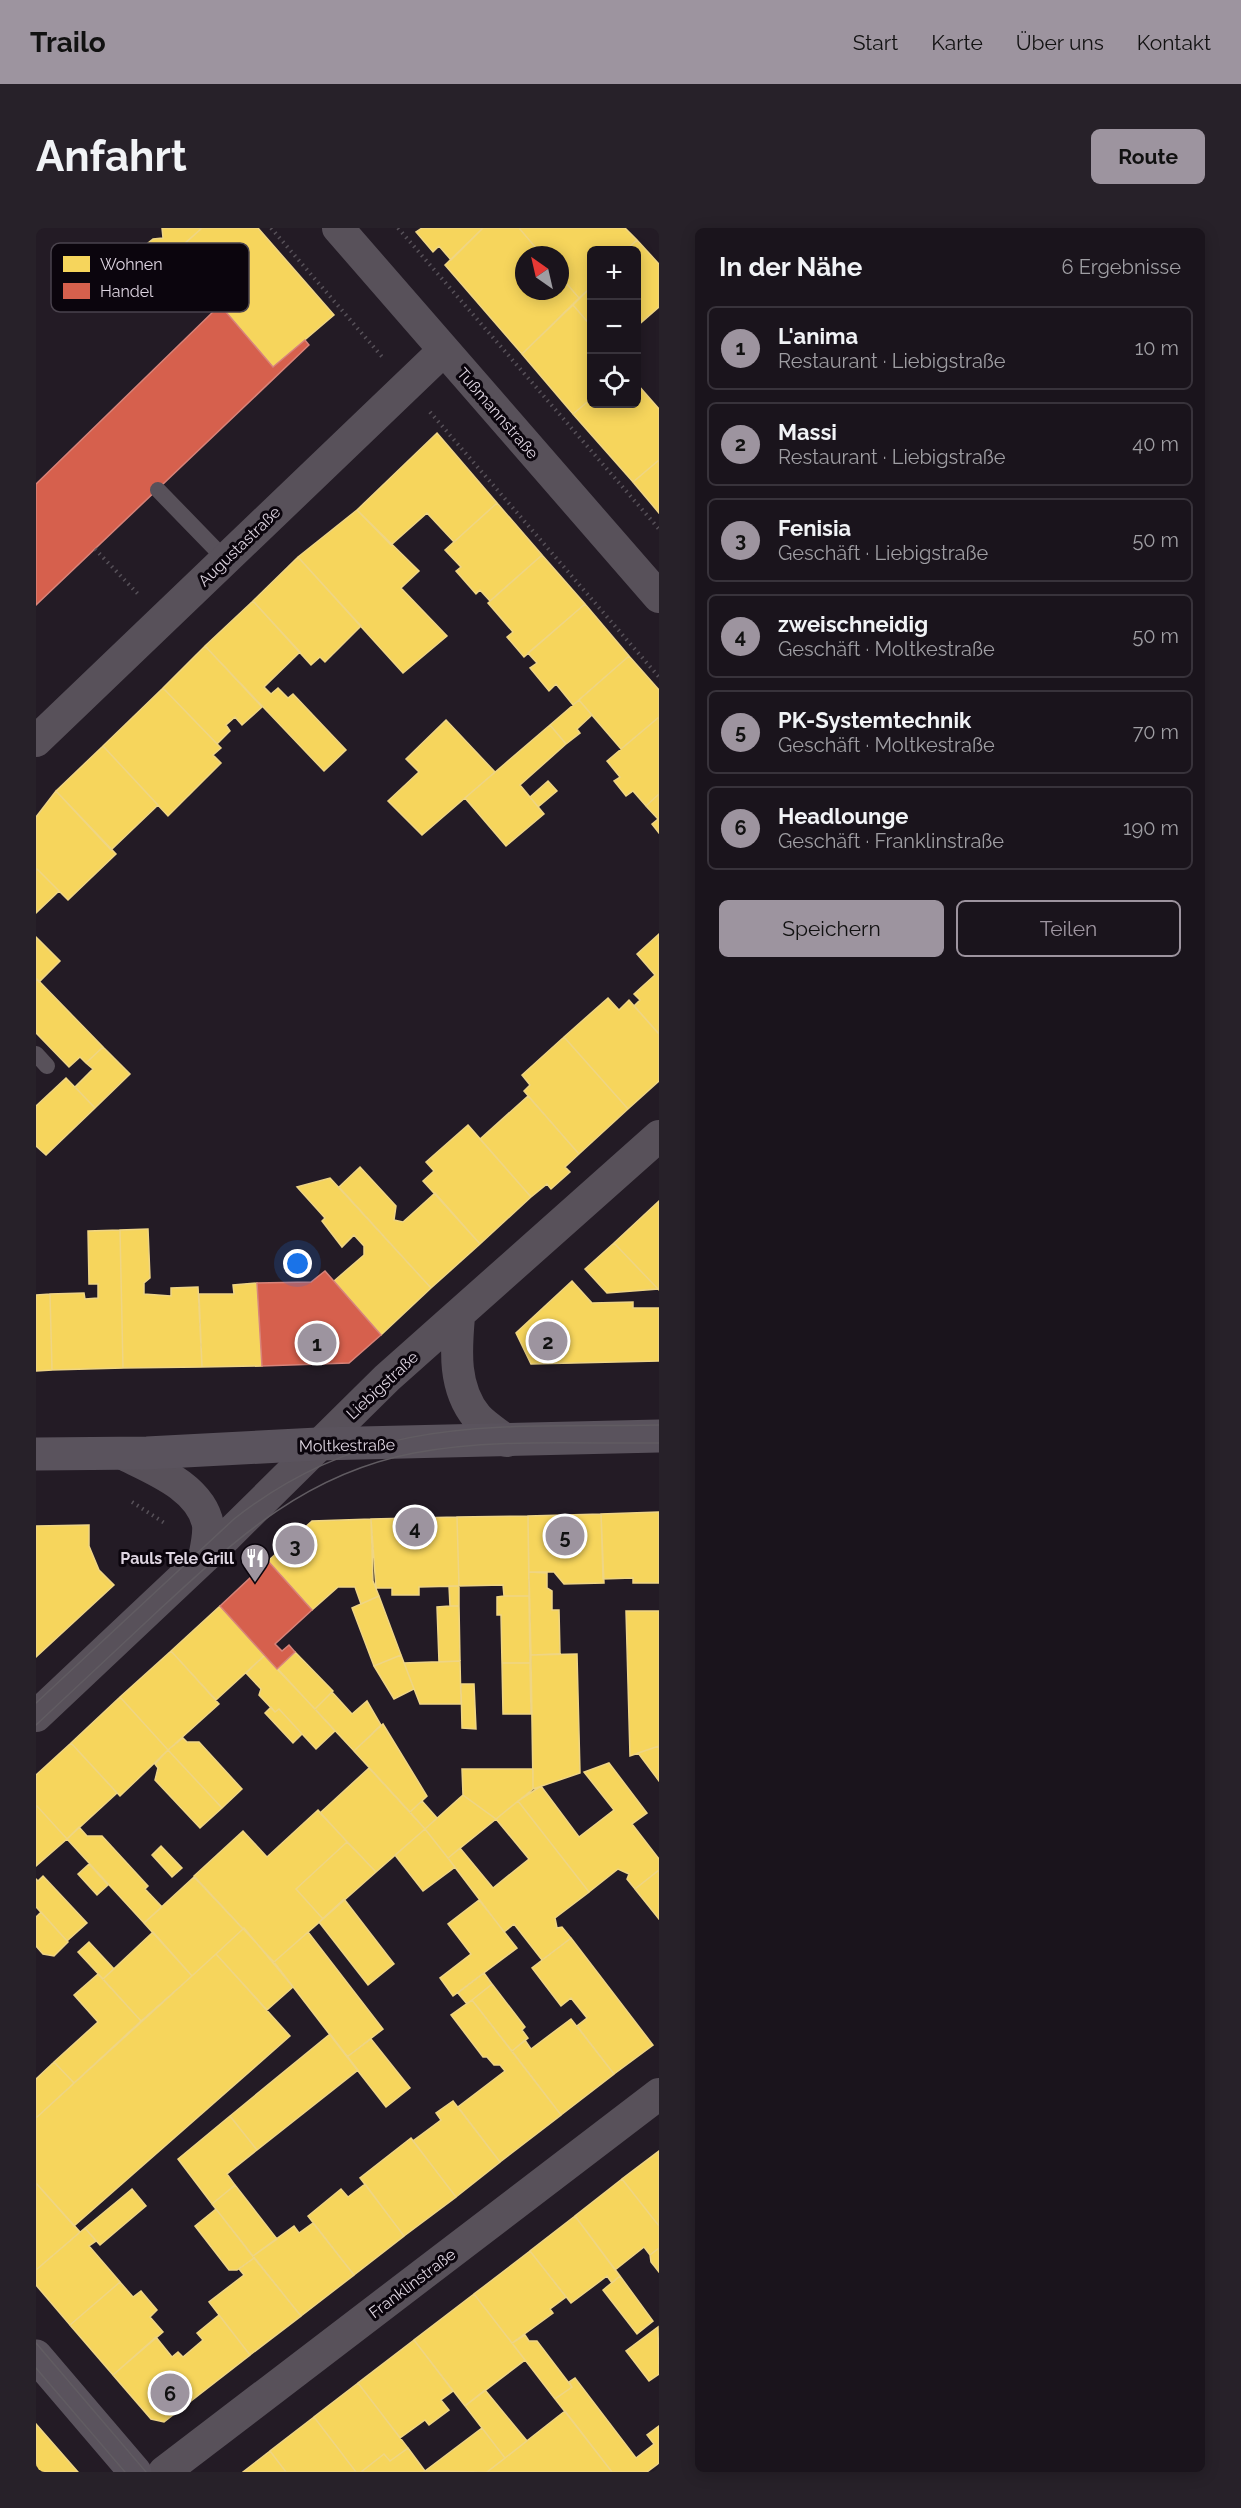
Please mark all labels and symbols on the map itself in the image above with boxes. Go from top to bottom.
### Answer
legend [51,243,249,312]
north arrow [515,246,569,300]
text: Wohnen [100,255,163,274]
text: Handel [100,282,154,301]
street label: Tußmannstraße [453,364,542,463]
street label: Augustastraße [194,502,284,590]
your location [283,1249,312,1278]
pin: 2 [528,1318,568,1364]
pin: 1 [298,1320,336,1366]
street label: Liebigstraße [343,1347,422,1423]
street label: Moltkestraße [299,1435,395,1456]
pin: 4 [396,1504,434,1550]
pin: 5 [546,1514,584,1558]
pin: 3 [276,1522,314,1568]
restaurant icon: Pauls Tele Grill [239,1542,271,1584]
place label: Pauls Tele Grill [120,1549,235,1568]
street label: Franklinstraße [365,2245,459,2322]
pin: 6 [150,2370,190,2416]

